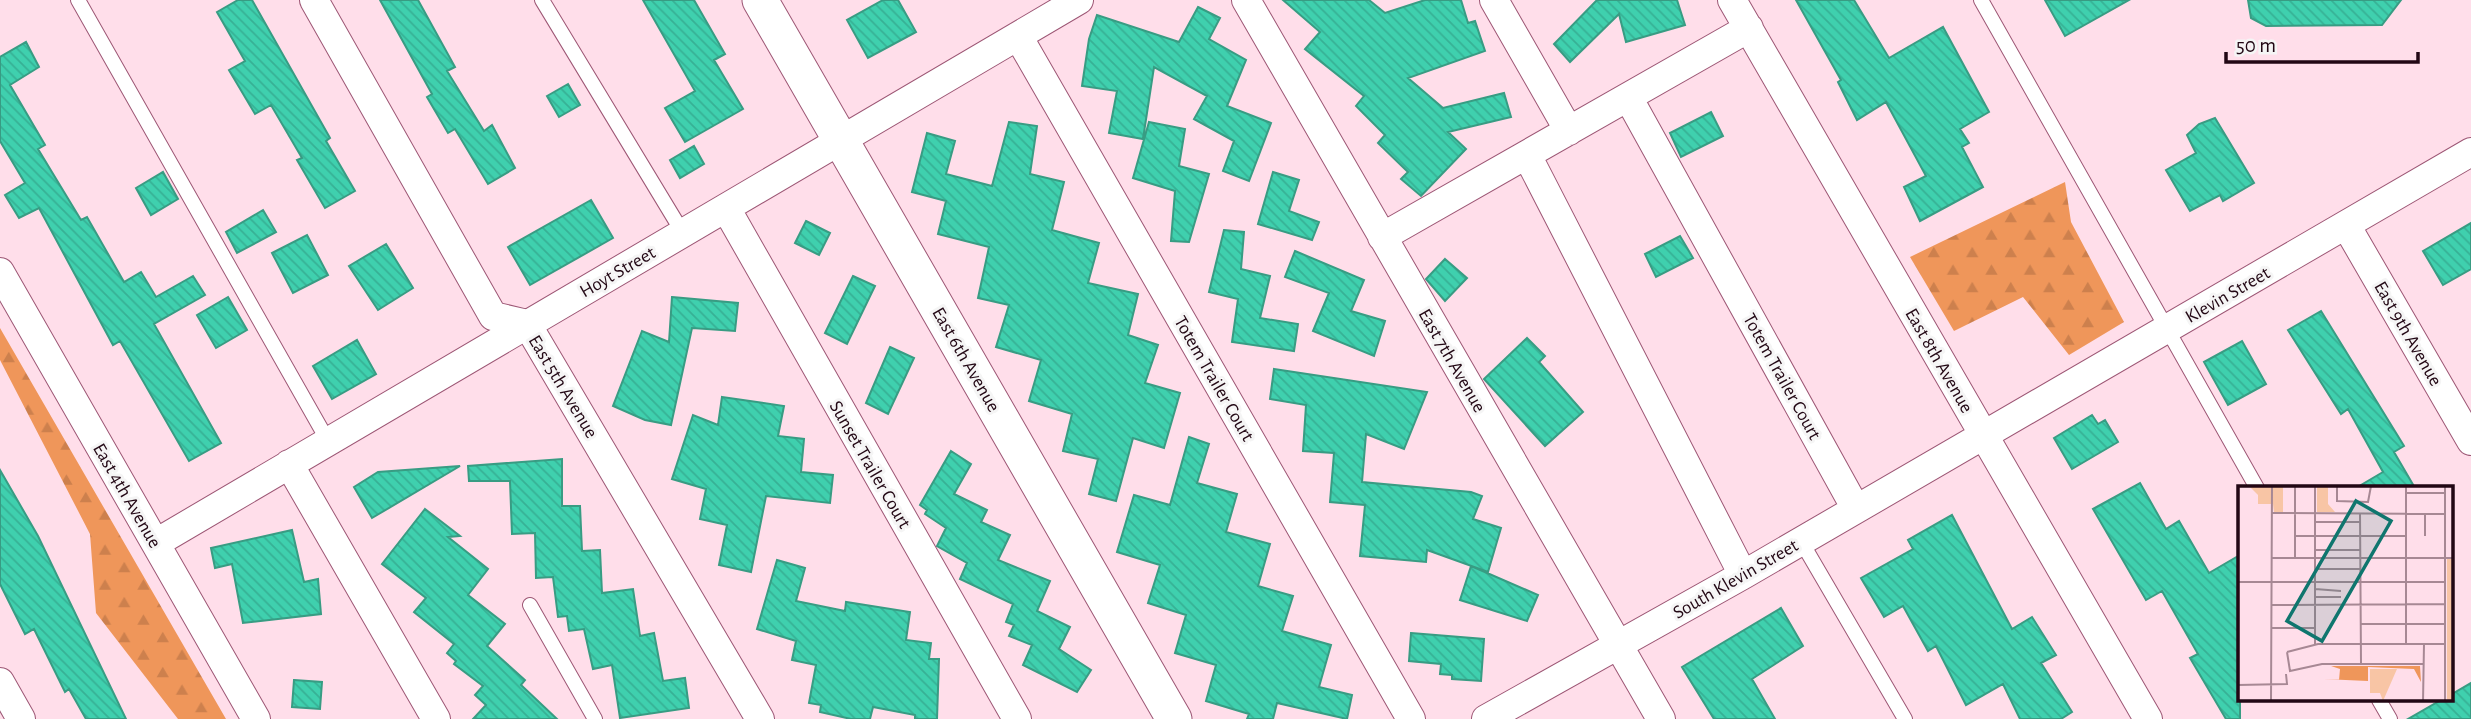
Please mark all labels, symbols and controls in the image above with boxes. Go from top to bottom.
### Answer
scale bar [2226,21,2418,65]
text: 50 m [2236,35,2276,56]
street label: Hoyt Street [577,243,659,301]
street label: Klevin Street [2182,264,2273,327]
street label: East 9th Avenue [2370,278,2445,389]
street label: East 6th Avenue [928,304,1003,415]
street label: East 8th Avenue [1901,305,1976,416]
street label: East 7th Avenue [1414,306,1489,416]
street label: Totem Trailer Court [1739,310,1824,443]
street label: Totem Trailer Court [1170,313,1257,445]
street label: East 5th Avenue [525,332,601,441]
street label: Sunset Trailer Court [825,398,914,532]
street label: East 4th Avenue [89,440,164,551]
inset map [2238,486,2454,702]
street label: South Klevin Street [1670,536,1801,623]

